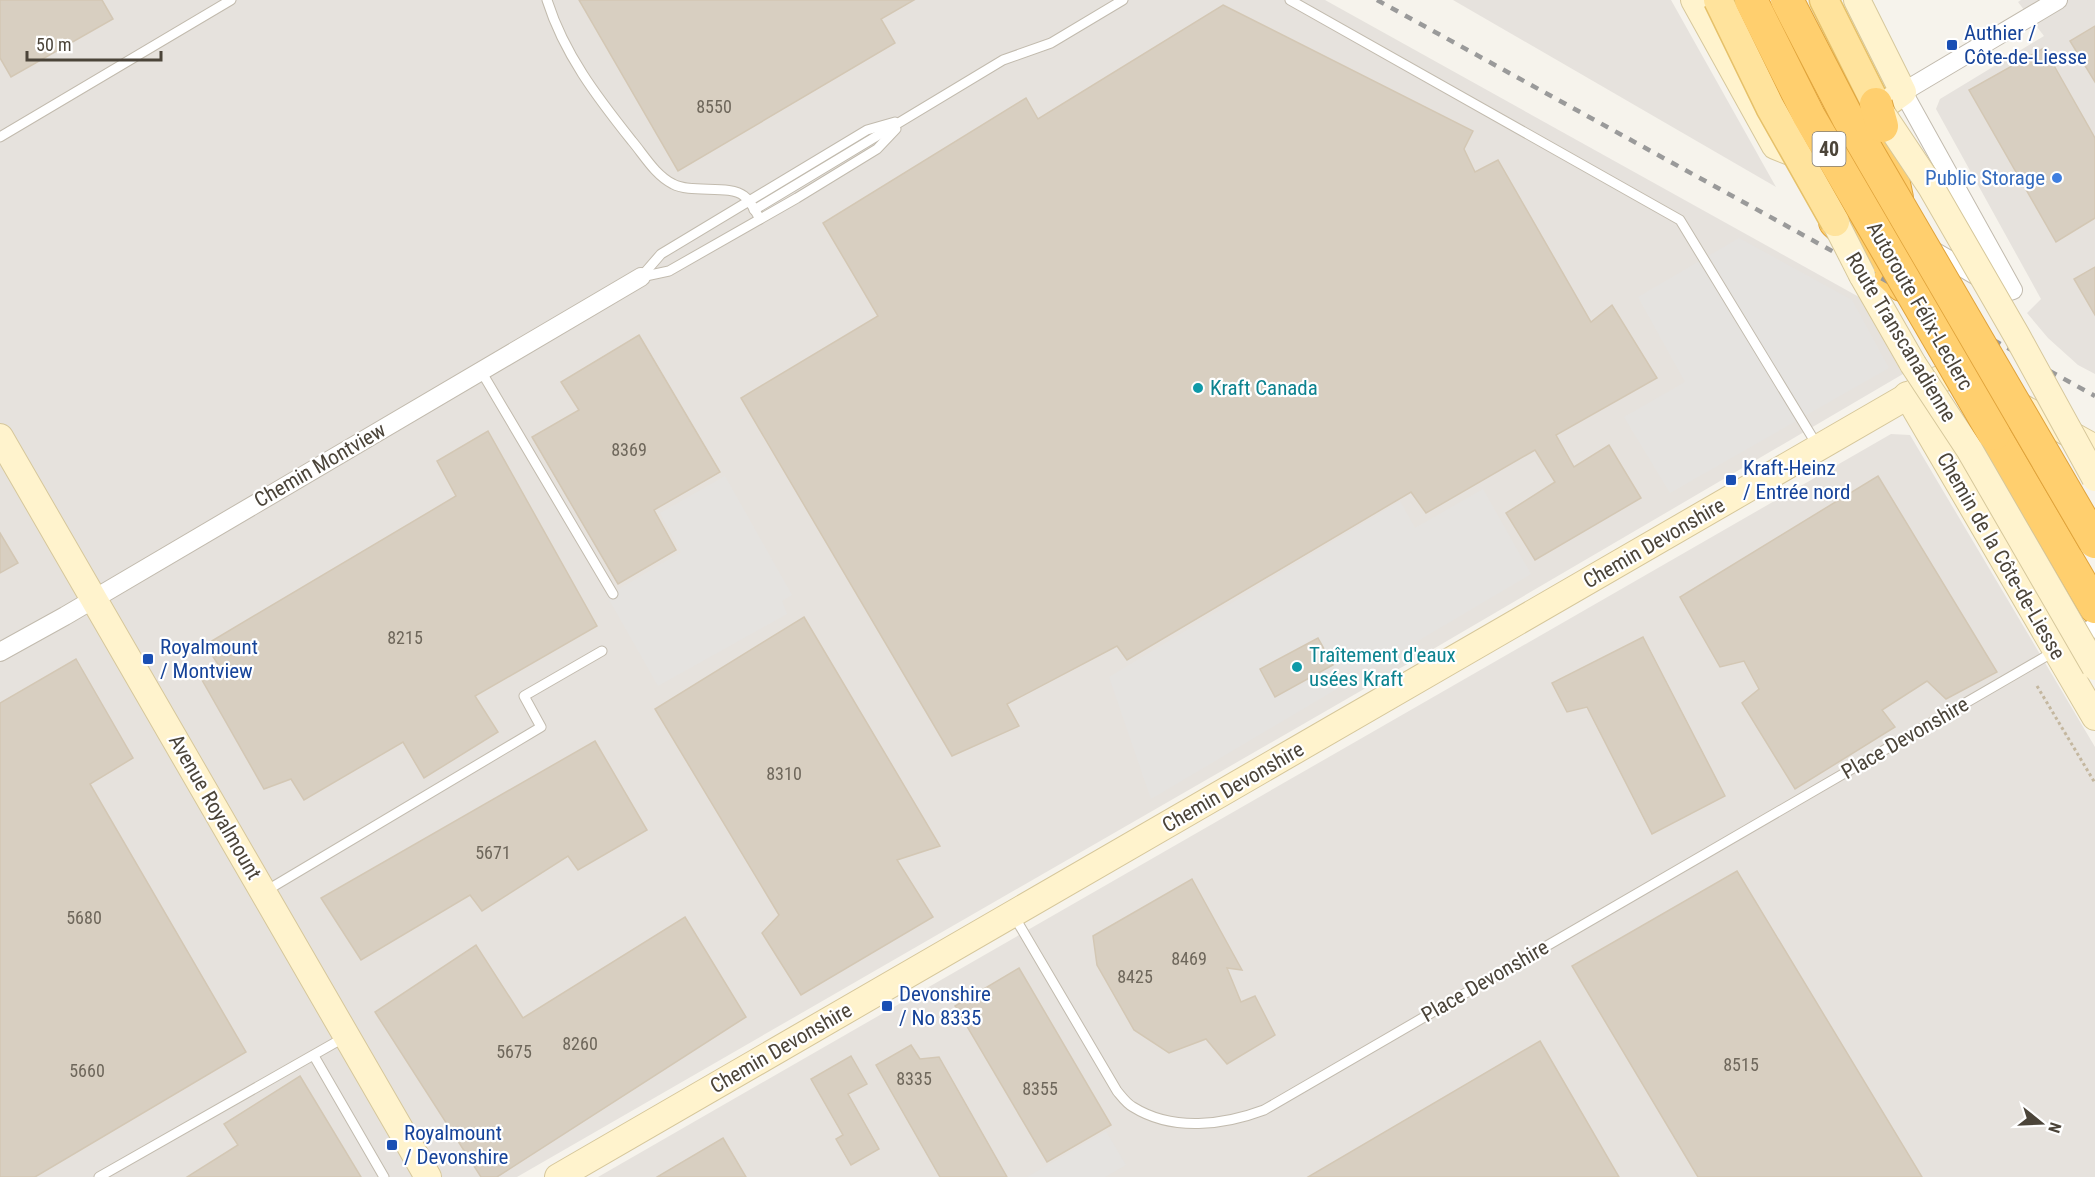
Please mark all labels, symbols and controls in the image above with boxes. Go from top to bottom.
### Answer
place label: Authier / Côte-de-Liesse [1964,21,2087,69]
scale bar [27,24,160,62]
text: 50 m [36,34,71,55]
marker: Authier / Côte-de-Liesse [1945,38,1959,52]
house number: 8550 [696,96,732,117]
road number: 40 [1812,132,1846,166]
place label: Public Storage [1925,166,2045,190]
marker: Public Storage [2050,171,2064,185]
street label: Autoroute Félix-Leclerc [1862,218,1978,394]
street label: Route Transcanadienne [1841,248,1961,426]
place label: Kraft Canada [1210,376,1318,400]
marker: Kraft Canada [1191,381,1205,395]
street label: Chemin Montview [250,418,390,512]
house number: 8369 [611,439,647,460]
street label: Chemin de la Côte-de-Liesse [1932,448,2070,664]
place label: Kraft-Heinz / Entrée nord [1743,456,1850,504]
marker: Kraft-Heinz / Entrée nord [1724,473,1738,487]
street label: Chemin Devonshire [1579,493,1729,593]
house number: 8215 [387,627,423,648]
place label: Royalmount / Montview [160,635,258,683]
place label: Traîtement d'eaux usées Kraft [1309,643,1456,691]
marker: Royalmount / Montview [141,652,155,666]
marker: Traîtement d'eaux usées Kraft [1290,660,1304,674]
street label: Place Devonshire [1837,692,1973,784]
street label: Avenue Royalmount [164,730,266,884]
street label: Chemin Devonshire [1158,737,1308,837]
house number: 8310 [766,763,802,784]
house number: 5671 [475,842,511,863]
house number: 5680 [66,907,102,928]
street label: Place Devonshire [1417,935,1553,1027]
house number: 8469 [1171,948,1207,969]
house number: 8425 [1117,966,1153,987]
place label: Devonshire / No 8335 [899,982,991,1030]
street label: Chemin Devonshire [706,998,856,1098]
marker: Devonshire / No 8335 [880,999,894,1013]
house number: 8260 [562,1033,598,1054]
house number: 5675 [496,1041,532,1062]
house number: 8515 [1723,1054,1759,1075]
house number: 5660 [69,1060,105,1081]
house number: 8335 [896,1068,932,1089]
house number: 8355 [1022,1078,1058,1099]
north arrow [2011,1093,2071,1153]
text: N [2044,1120,2065,1135]
place label: Royalmount / Devonshire [404,1121,509,1169]
marker: Royalmount / Devonshire [385,1138,399,1152]

